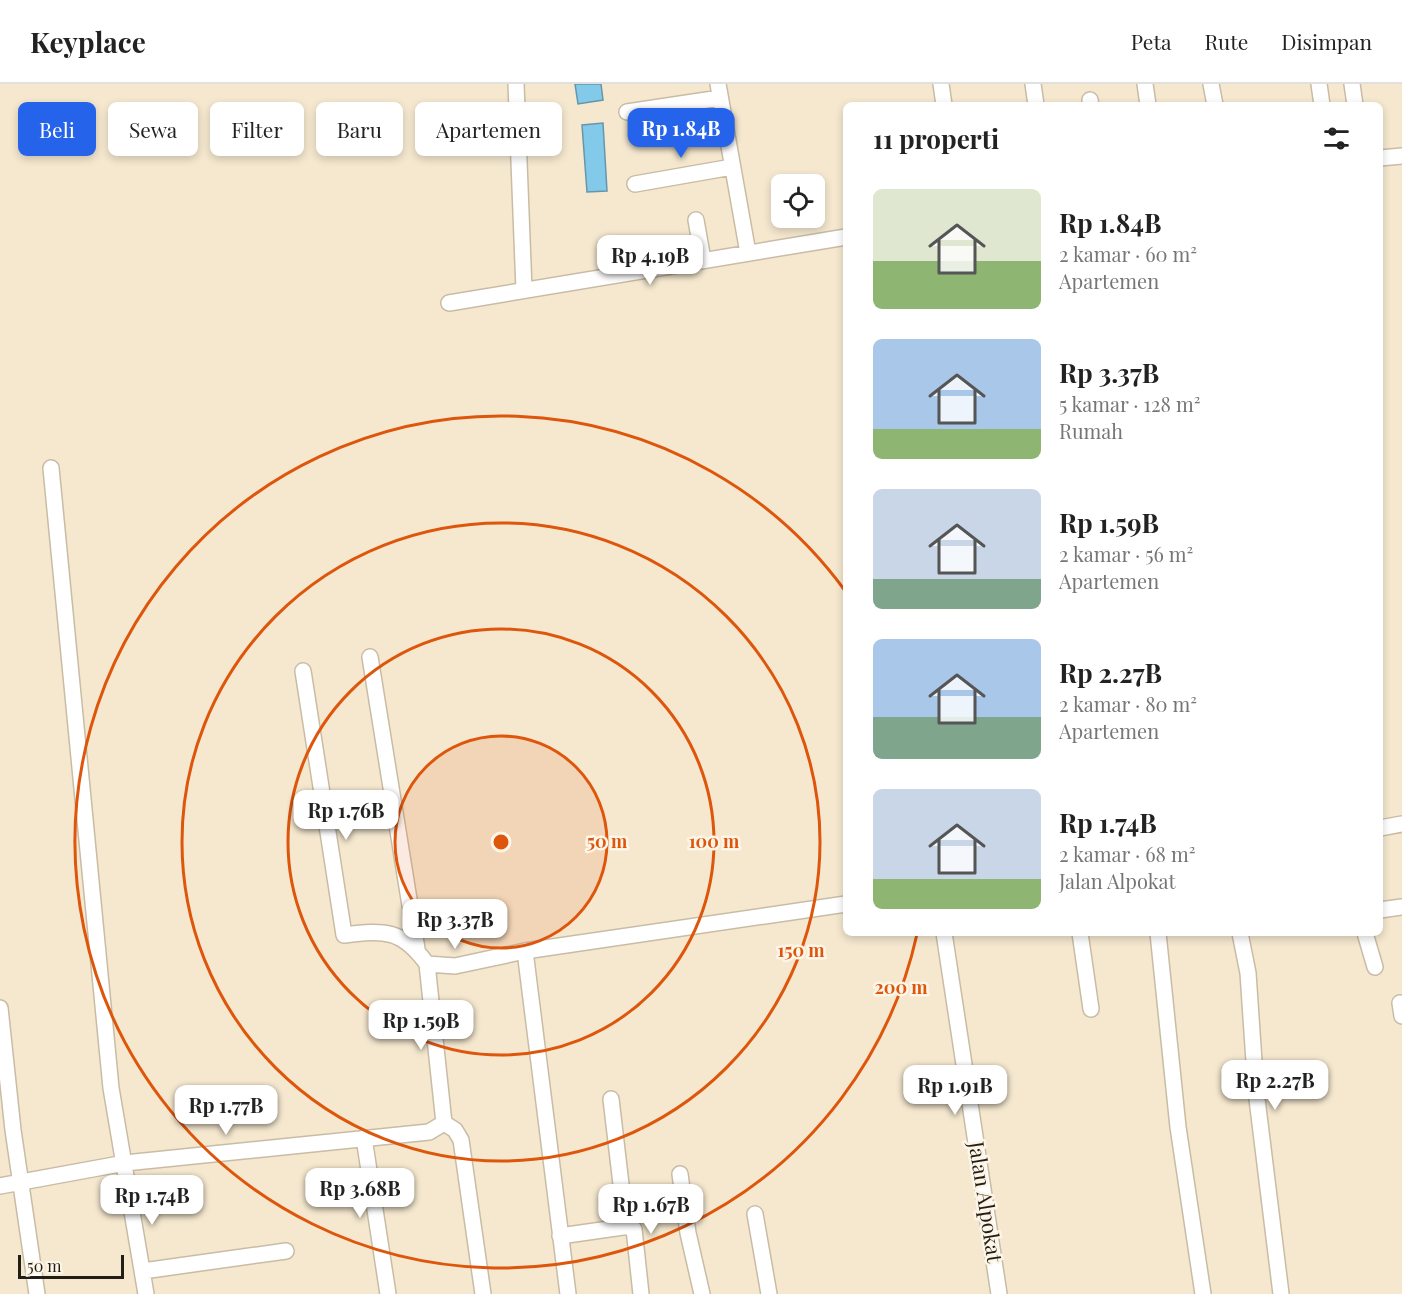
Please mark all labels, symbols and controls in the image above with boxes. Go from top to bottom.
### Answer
text: Keyplace [30,23,146,60]
text: Peta [1131,27,1171,55]
text: Rute [1204,27,1248,55]
text: Disimpan [1281,27,1372,55]
chip: Beli [18,102,96,156]
chip: Sewa [108,102,198,156]
chip: Filter [210,102,304,156]
chip: Baru [316,102,403,156]
chip: Apartemen [415,102,562,156]
pin: Rp 1.84B [619,108,743,159]
text: Rp 1.84B [642,114,720,141]
text: 11 properti [873,121,999,156]
icon: filters [1320,122,1353,155]
map controls [771,174,825,228]
button: locate [771,174,825,228]
text: Rp 1.84B [1059,205,1161,240]
icon: home [921,213,993,285]
pin: Rp 4.19B [588,235,712,286]
text: 2 kamar · 60 m² [1059,240,1197,267]
text: Rp 4.19B [611,241,689,268]
text: Apartemen [1059,267,1159,294]
text: Rp 3.37B [1059,355,1159,390]
icon: home [921,363,993,435]
text: 5 kamar · 128 m² [1059,390,1200,417]
text: Rumah [1059,417,1123,444]
text: Rp 1.59B [1059,505,1159,540]
icon: home [921,513,993,585]
text: 2 kamar · 56 m² [1059,540,1193,567]
text: Apartemen [1059,567,1159,594]
text: Rp 2.27B [1059,655,1162,690]
icon: home [921,663,993,735]
text: 2 kamar · 80 m² [1059,690,1197,717]
text: Apartemen [1059,717,1159,744]
pin: Rp 1.76B [284,790,408,841]
text: Rp 1.76B [308,796,384,823]
text: Rp 1.74B [1059,805,1157,840]
icon: home [921,813,993,885]
text: 50 m [587,829,628,853]
text: 100 m [689,829,740,853]
centre of rings [491,832,511,852]
text: 2 kamar · 68 m² [1059,840,1195,867]
text: Jalan Alpokat [1059,867,1176,894]
pin: Rp 3.37B [393,899,517,950]
text: Rp 3.37B [416,905,494,932]
text: 150 m [777,938,825,962]
text: 200 m [874,975,928,999]
pin: Rp 1.59B [359,1000,483,1051]
text: Rp 1.59B [383,1006,459,1033]
pin: Rp 2.27B [1213,1060,1337,1111]
pin: Rp 1.91B [893,1065,1017,1116]
text: Rp 2.27B [1235,1066,1315,1093]
text: Rp 1.91B [917,1071,993,1098]
pin: Rp 1.77B [164,1085,288,1136]
text: Rp 1.77B [189,1091,263,1118]
street label: Jalan Alpokat [963,1138,1010,1265]
pin: Rp 3.68B [298,1168,422,1219]
text: Rp 3.68B [319,1174,401,1201]
pin: Rp 1.74B [90,1175,214,1226]
text: Rp 1.74B [114,1181,190,1208]
pin: Rp 1.67B [589,1184,713,1235]
text: Rp 1.67B [612,1190,690,1217]
scale bar [18,1252,124,1280]
text: 50 m [27,1255,61,1276]

